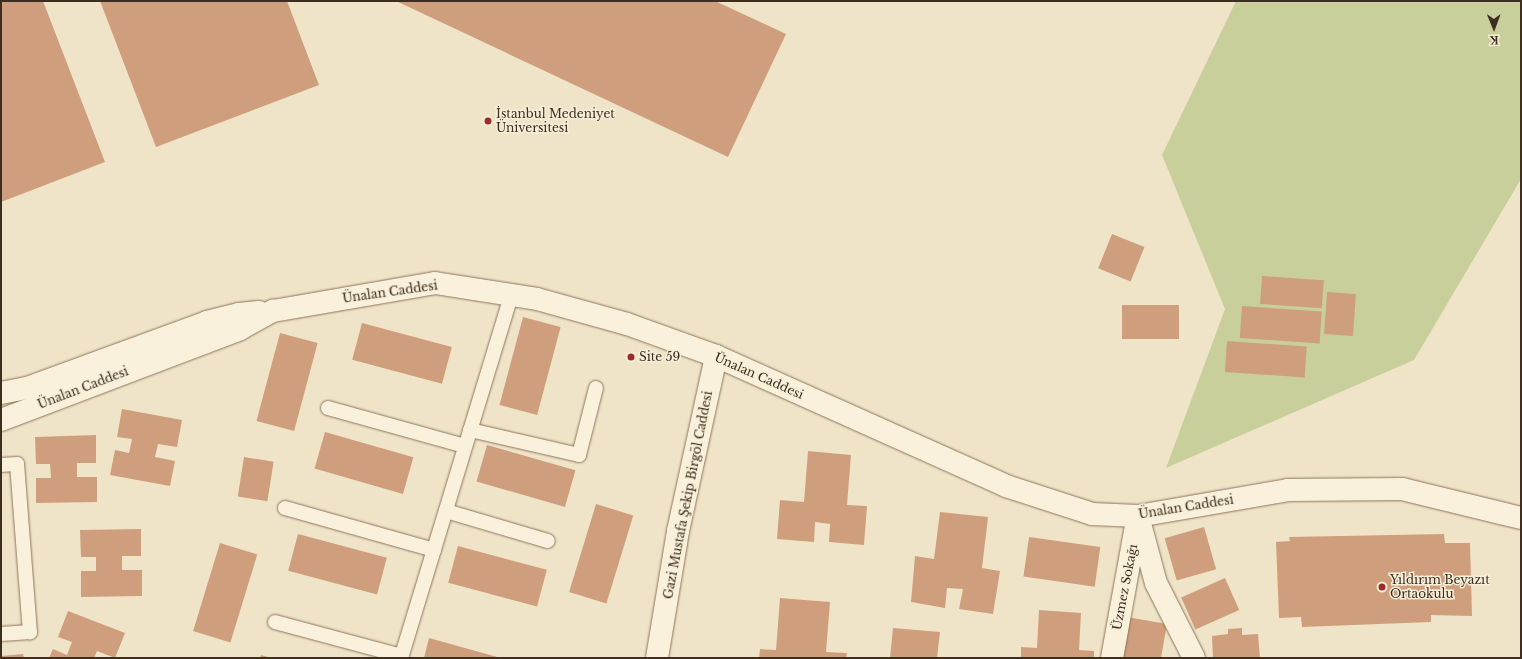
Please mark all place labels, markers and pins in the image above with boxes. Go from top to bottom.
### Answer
place label: İstanbul Medeniyet Üniversitesi [496,107,615,135]
marker: İstanbul Medeniyet Üniversitesi [483,116,493,126]
place label: Site 59 [639,350,680,364]
marker: Site 59 [626,352,636,362]
place label: Yıldırım Beyazıt Ortaokulu [1390,573,1490,601]
marker: Yıldırım Beyazıt Ortaokulu [1377,582,1387,592]

